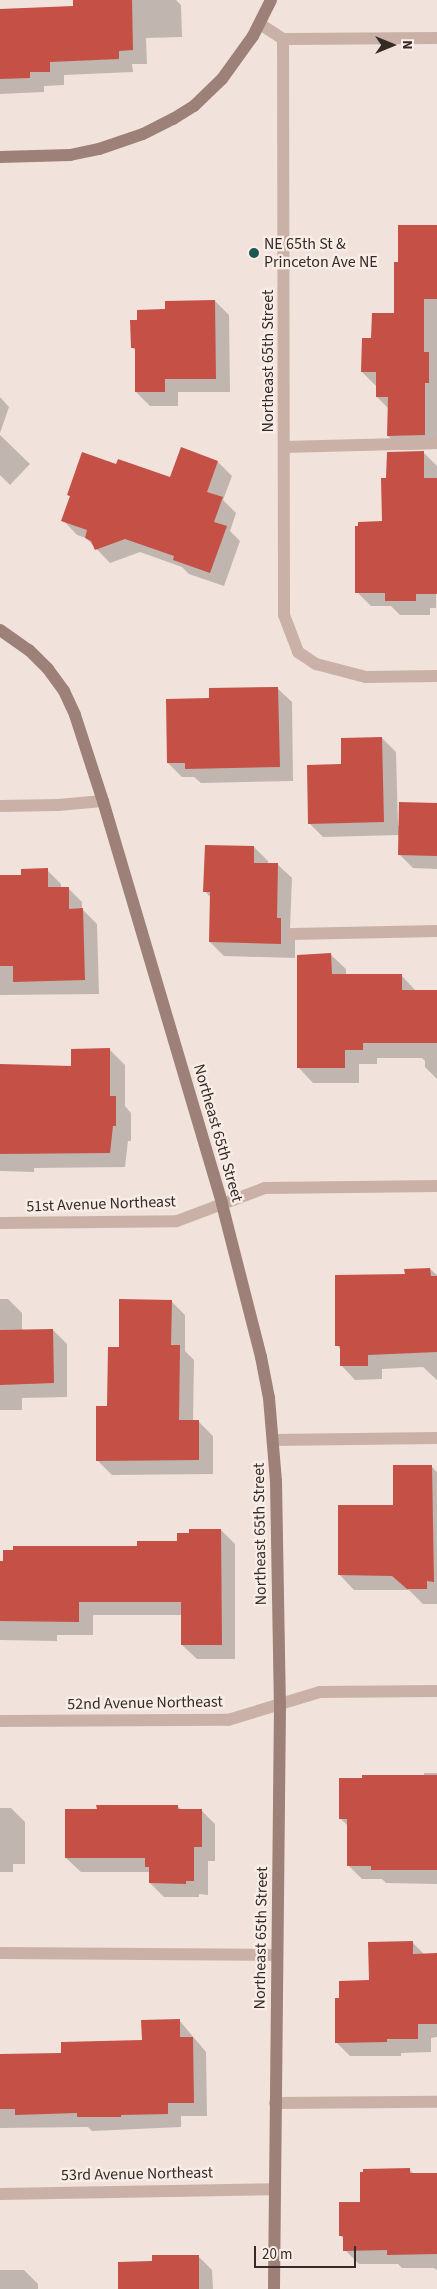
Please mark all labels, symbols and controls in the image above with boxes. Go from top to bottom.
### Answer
north arrow [367,20,417,70]
text: N [397,40,417,50]
place label: NE 65th St & Princeton Ave NE [264,234,378,272]
marker: NE 65th St & Princeton Ave NE [248,247,260,259]
street label: Northeast 65th Street [258,290,278,432]
street label: Northeast 65th Street [189,1062,247,1204]
street label: 51st Avenue Northeast [26,1192,176,1216]
street label: Northeast 65th Street [249,1462,271,1606]
street label: 52nd Avenue Northeast [67,1692,223,1714]
street label: Northeast 65th Street [250,1866,272,2010]
street label: 53rd Avenue Northeast [61,2163,213,2185]
scale bar [257,2236,360,2268]
text: 20 m [262,2244,292,2265]

